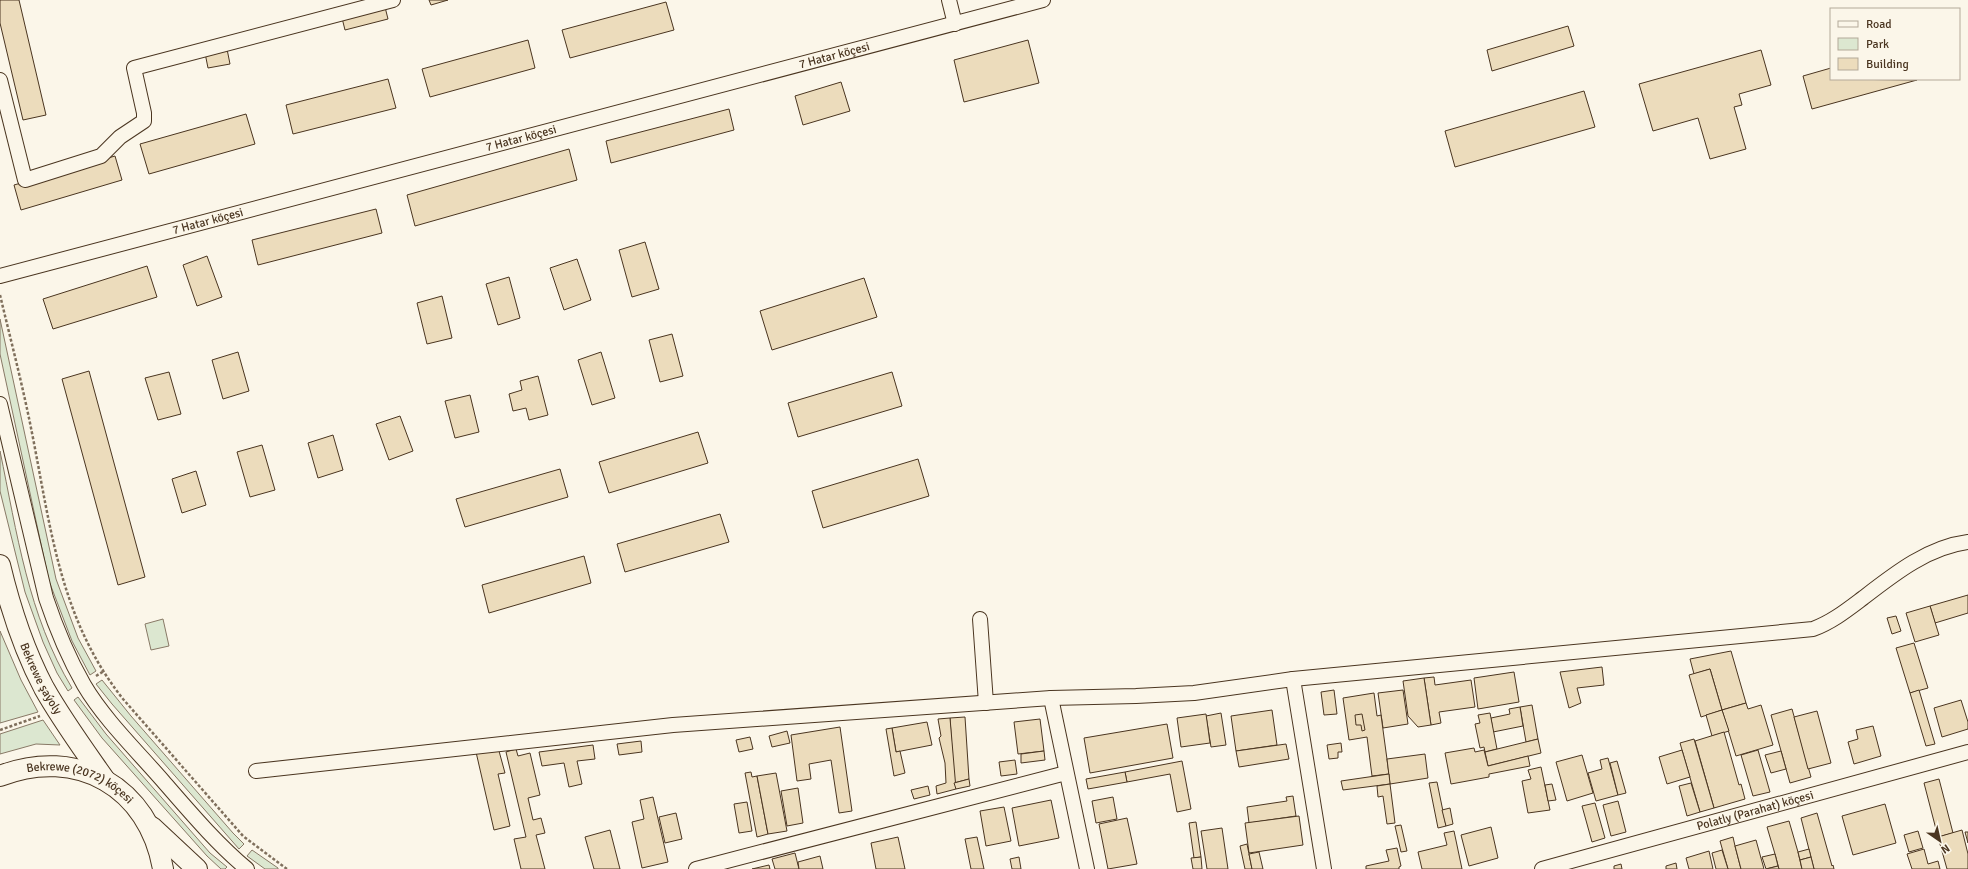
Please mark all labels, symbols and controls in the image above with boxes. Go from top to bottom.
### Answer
legend [1830,8,1960,80]
text: Road [1866,17,1892,32]
text: Park [1866,37,1889,52]
street label: 7 Hatar köçesi [797,39,871,72]
text: Building [1866,57,1909,72]
street label: 7 Hatar köçesi [484,122,558,155]
street label: 7 Hatar köçesi [171,204,245,238]
street label: Bekrewe şaýoly [17,640,66,717]
street label: Bekrewe (2072) köçesi [25,759,137,807]
street label: Polatly (Parahat) köçesi [1695,787,1815,834]
north arrow [1920,821,1960,861]
text: N [1939,841,1952,856]

